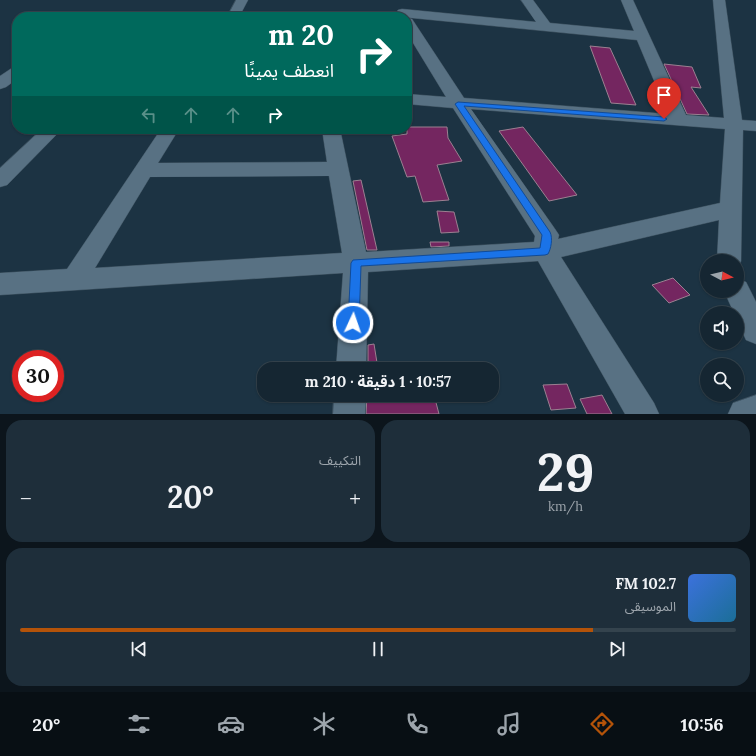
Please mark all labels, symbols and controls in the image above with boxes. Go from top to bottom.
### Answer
text: 20 m [268,17,334,53]
icon: right [348,28,400,80]
text: انعطف يمينًا [244,59,334,82]
pin [647,78,681,119]
icon: arrive [653,84,675,106]
icon: left [138,104,160,126]
icon: ahead [180,104,202,126]
icon: ahead [222,104,244,126]
icon: right [264,104,286,126]
north arrow [700,254,744,298]
map controls [700,254,744,402]
position arrow [332,302,374,344]
button: sound [700,306,744,350]
speed limit sign: 30 [12,350,64,402]
button: search [700,358,744,402]
text: 10:57 · 1 دقيقة · 210 m [305,372,451,391]
text: 29 [537,439,594,505]
text: التكييف [319,452,361,469]
text: 20° [167,478,214,516]
text: − [20,484,32,512]
text: + [349,484,361,512]
text: km/h [548,498,583,515]
text: 102.7 FM [615,574,676,593]
text: الموسيقى [625,598,676,615]
icon: previous [128,638,150,660]
icon: pause [367,638,389,660]
icon: next [606,638,628,660]
icon: filters [125,710,153,738]
icon: car [217,710,245,738]
icon: climate [310,710,338,738]
icon: phone [403,710,431,738]
icon: music [495,710,523,738]
icon: directions [588,710,616,738]
text: 20° [32,713,60,736]
text: 10:56 [680,713,724,736]

